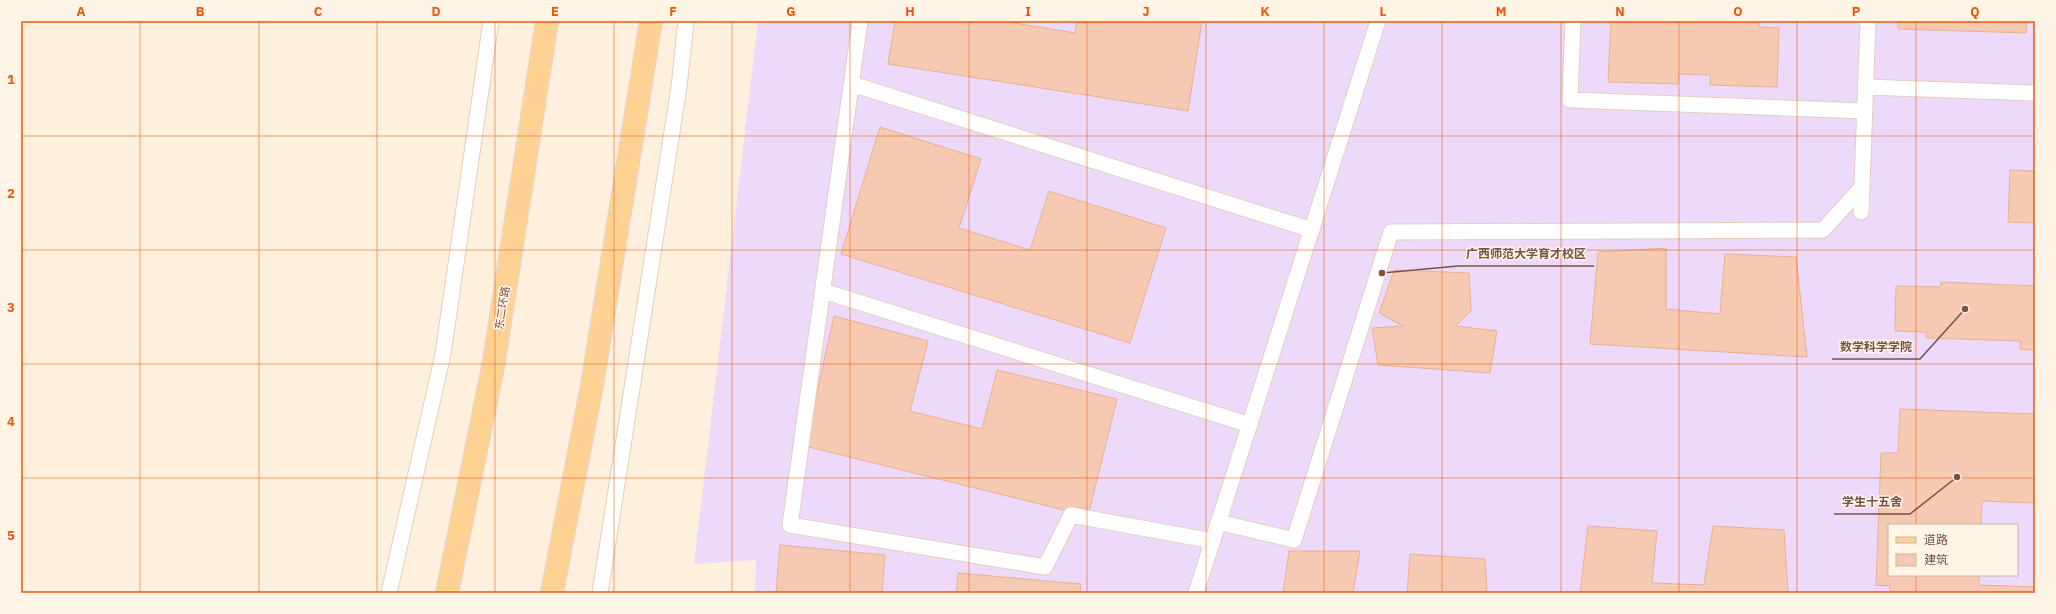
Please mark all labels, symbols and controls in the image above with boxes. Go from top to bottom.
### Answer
text: A [77,3,86,20]
text: B [196,3,205,20]
text: C [314,3,323,20]
text: D [431,3,441,20]
text: E [551,3,559,20]
text: F [669,3,677,20]
text: G [786,3,796,20]
text: H [905,3,915,20]
text: I [1025,3,1031,20]
text: J [1142,3,1150,20]
text: K [1260,3,1270,20]
text: L [1380,3,1387,20]
text: M [1496,3,1506,20]
text: N [1615,3,1625,20]
text: O [1733,3,1743,20]
text: P [1852,3,1861,20]
text: Q [1970,3,1980,20]
text: 1 [7,71,15,88]
text: 2 [7,185,15,202]
callout: 广西师范大学育才校区 [1458,242,1594,266]
text: 广西师范大学育才校区 [1466,246,1586,261]
street label: 东二环路 [492,285,512,331]
text: 3 [7,299,15,316]
callout: 数学科学学院 [1832,335,1920,359]
text: 数学科学学院 [1840,339,1912,354]
text: 4 [7,413,15,430]
callout: 学生十五舍 [1834,490,1910,514]
text: 学生十五舍 [1842,494,1902,509]
legend [1888,524,2018,576]
text: 5 [7,527,15,544]
text: 道路 [1924,532,1948,547]
text: 建筑 [1924,552,1948,567]

